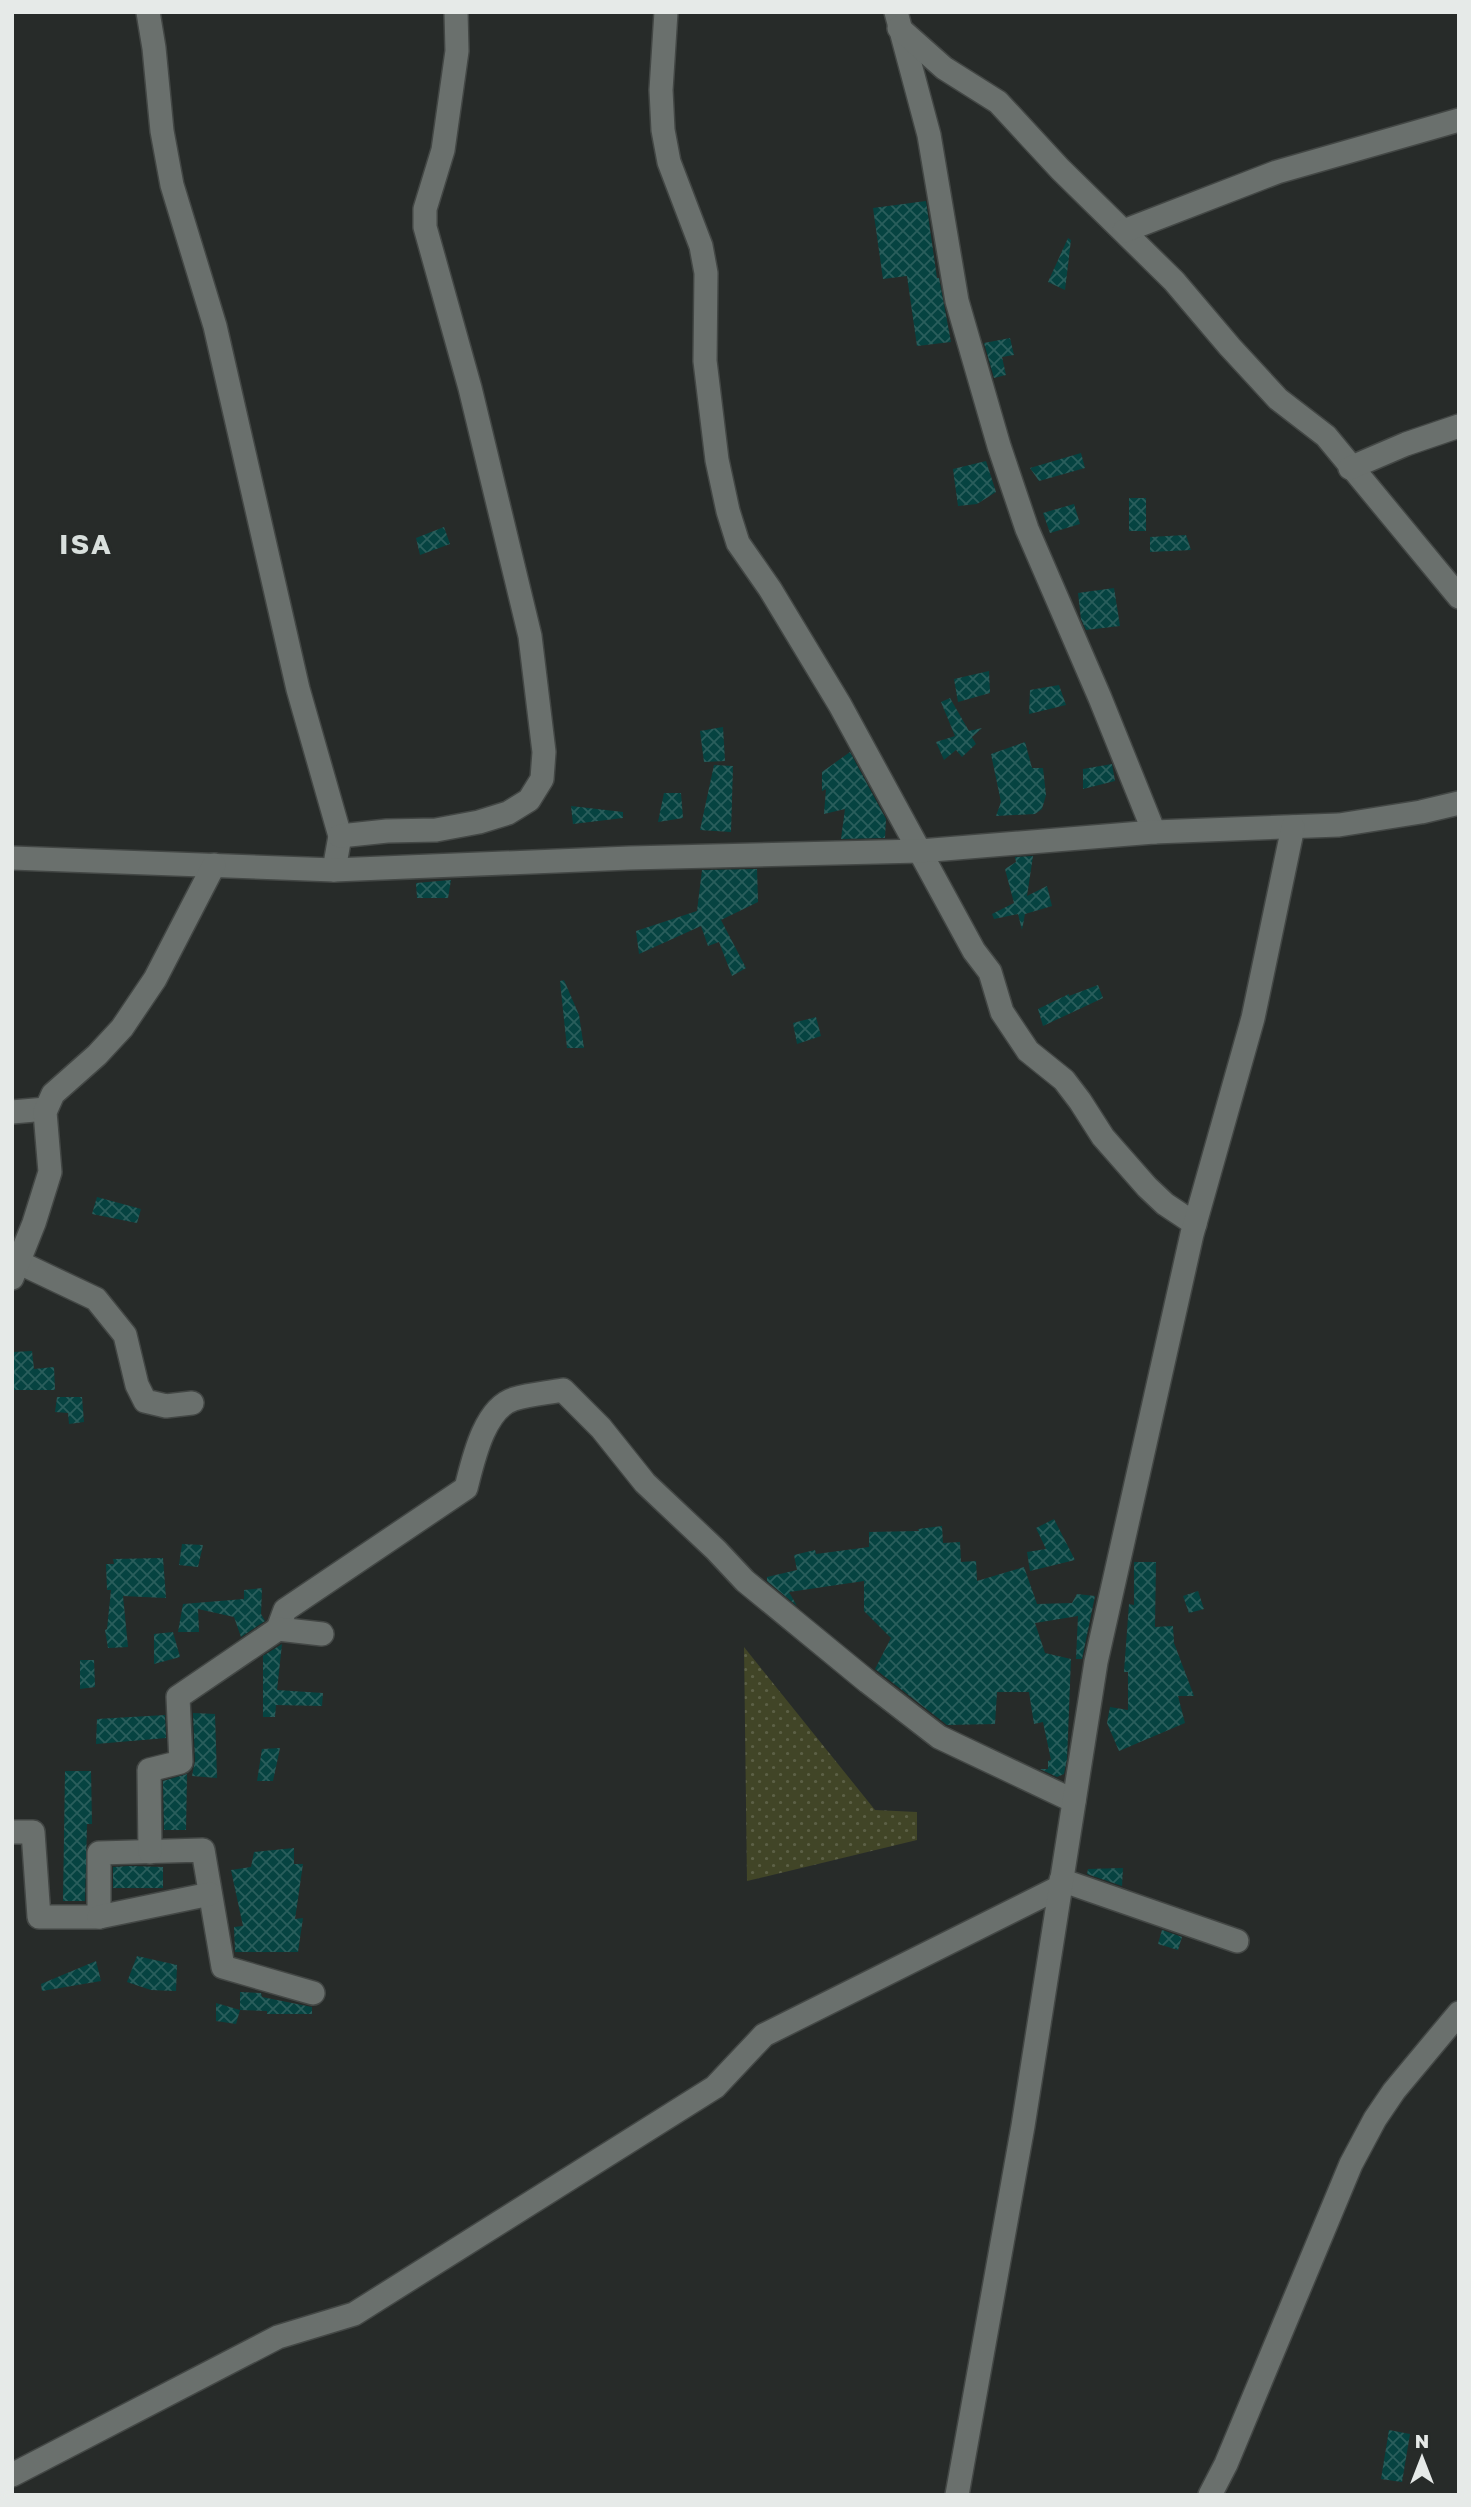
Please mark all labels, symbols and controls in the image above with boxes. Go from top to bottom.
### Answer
district label: ISA [59,527,113,560]
north arrow [1387,2423,1457,2493]
text: N [1415,2429,1429,2452]

